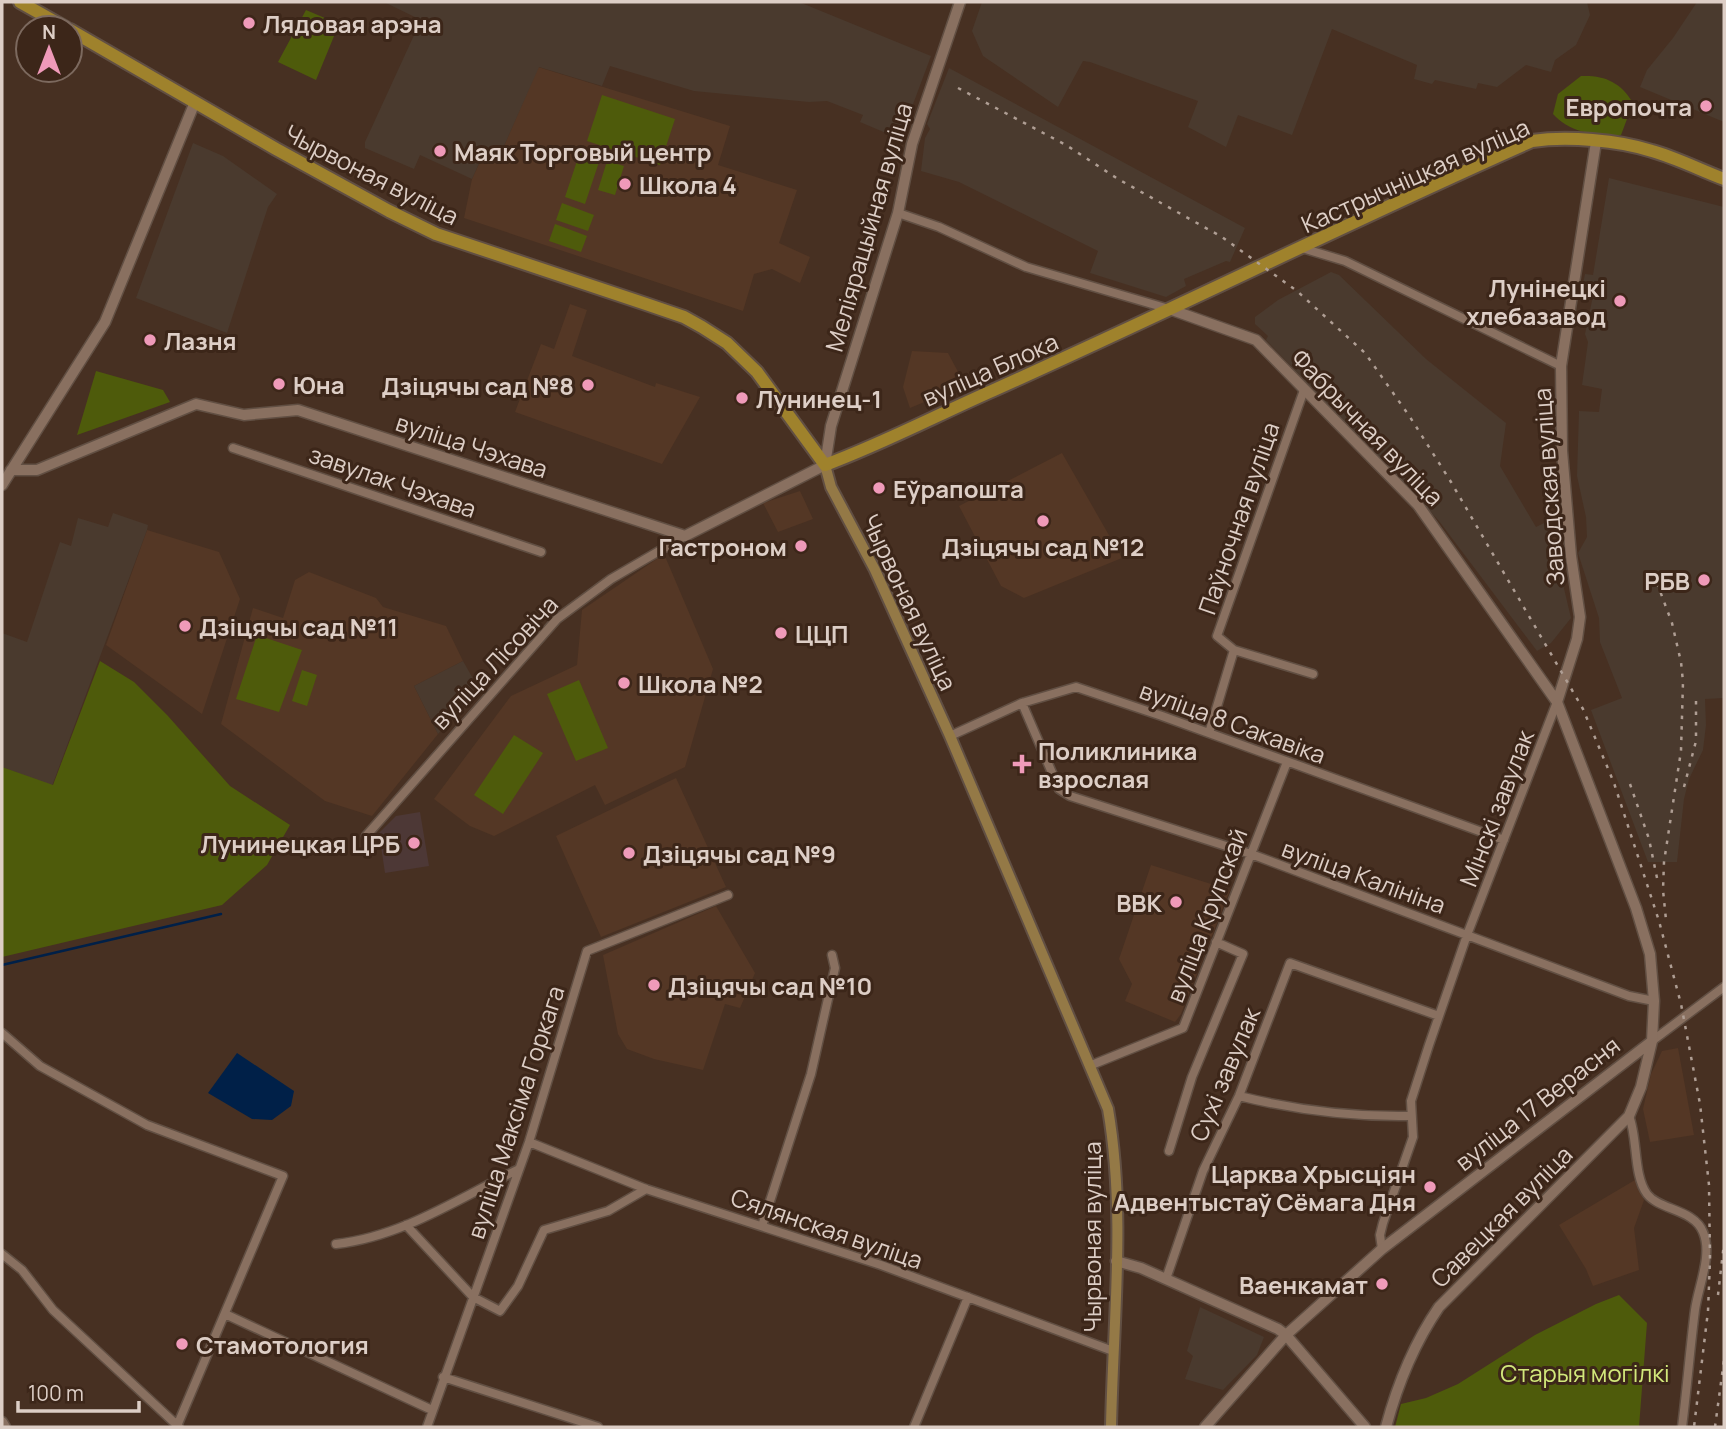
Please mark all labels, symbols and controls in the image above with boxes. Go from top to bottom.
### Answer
place label: Лядовая арэна [263,7,442,40]
north arrow [14,14,84,84]
marker: Лядовая арэна [241,15,257,31]
text: N [42,19,56,45]
place label: Европочта [1565,90,1692,123]
marker: Европочта [1698,98,1714,114]
street label: Меліярацыйная вуліца [817,99,919,355]
street label: Кастрычніцкая вуліца [1296,110,1534,240]
street label: Чырвоная вуліца [279,116,465,232]
place label: Маяк Торговый центр [454,135,712,168]
marker: Маяк Торговый центр [432,143,448,159]
place label: Школа 4 [639,168,737,201]
marker: Школа 4 [617,176,633,192]
place label: Лунінецкі хлебазавод [1466,271,1606,332]
marker: Лунінецкі хлебазавод [1612,293,1628,309]
place label: Лазня [164,324,237,357]
street label: вуліца Блока [917,324,1063,414]
marker: Лазня [142,332,158,348]
street label: Фабрычная вуліца [1285,341,1451,513]
place label: Юна [293,368,344,401]
place label: Дзіцячы сад №8 [381,369,574,402]
marker: Юна [271,376,287,392]
marker: Дзіцячы сад №8 [580,377,596,393]
place label: Лунинец-1 [756,382,882,415]
street label: Заводская вуліца [1525,387,1571,587]
marker: Лунинец-1 [734,390,750,406]
street label: вуліца Чэхава [392,405,552,485]
street label: Паўночная вуліца [1190,417,1286,619]
street label: завулак Чэхава [305,437,481,525]
place label: Еўрапошта [893,472,1024,505]
marker: Еўрапошта [871,480,887,496]
street label: Чырвоная вуліца [855,508,965,696]
marker: Дзіцячы сад №12 [1035,513,1051,529]
place label: Гастроном [659,530,787,563]
place label: Дзіцячы сад №12 [942,530,1144,563]
marker: Гастроном [793,538,809,554]
place label: РБВ [1644,564,1690,597]
marker: РБВ [1696,572,1712,588]
street label: вуліца Лісовіча [423,588,565,736]
place label: Дзіцячы сад №11 [199,610,398,643]
place label: ЦЦП [795,617,848,650]
marker: Дзіцячы сад №11 [177,618,193,634]
marker: ЦЦП [773,625,789,641]
place label: Школа №2 [638,667,763,700]
street label: вуліца 8 Сакавіка [1135,673,1331,771]
marker: Школа №2 [616,675,632,691]
street label: Мінскі завулак [1451,724,1541,891]
place label: Поликлиника взрослая [1038,734,1197,795]
marker: Поликлиника взрослая [1012,754,1032,774]
street label: вуліца Крупскай [1158,823,1254,1007]
place label: Лунинецкая ЦРБ [200,827,400,860]
street label: вуліца Калініна [1278,831,1450,921]
marker: Лунинецкая ЦРБ [406,835,422,851]
place label: Дзіцячы сад №9 [643,837,836,870]
marker: Дзіцячы сад №9 [621,845,637,861]
place label: ВВК [1116,886,1162,919]
marker: ВВК [1168,894,1184,910]
place label: Дзіцячы сад №10 [668,969,872,1002]
marker: Дзіцячы сад №10 [646,977,662,993]
street label: вуліца Максіма Горкага [458,981,572,1243]
street label: Сухі завулак [1181,1001,1267,1146]
street label: вуліца 17 Верасня [1448,1028,1626,1178]
street label: Савецкая вуліца [1423,1138,1579,1294]
street label: Чырвоная вуліца [1075,1141,1108,1333]
place label: Царква Хрысціян Адвентыстаў Сёмага Дня [1114,1157,1416,1218]
marker: Царква Хрысціян Адвентыстаў Сёмага Дня [1422,1179,1438,1195]
street label: Сялянская вуліца [727,1180,927,1276]
place label: Ваенкамат [1239,1268,1368,1301]
marker: Ваенкамат [1374,1276,1390,1292]
place label: Стамотология [196,1328,369,1361]
marker: Стамотология [174,1336,190,1352]
park label: Старыя могілкі [1500,1356,1670,1389]
scale bar [18,1370,138,1414]
text: 100 m [28,1379,84,1407]

